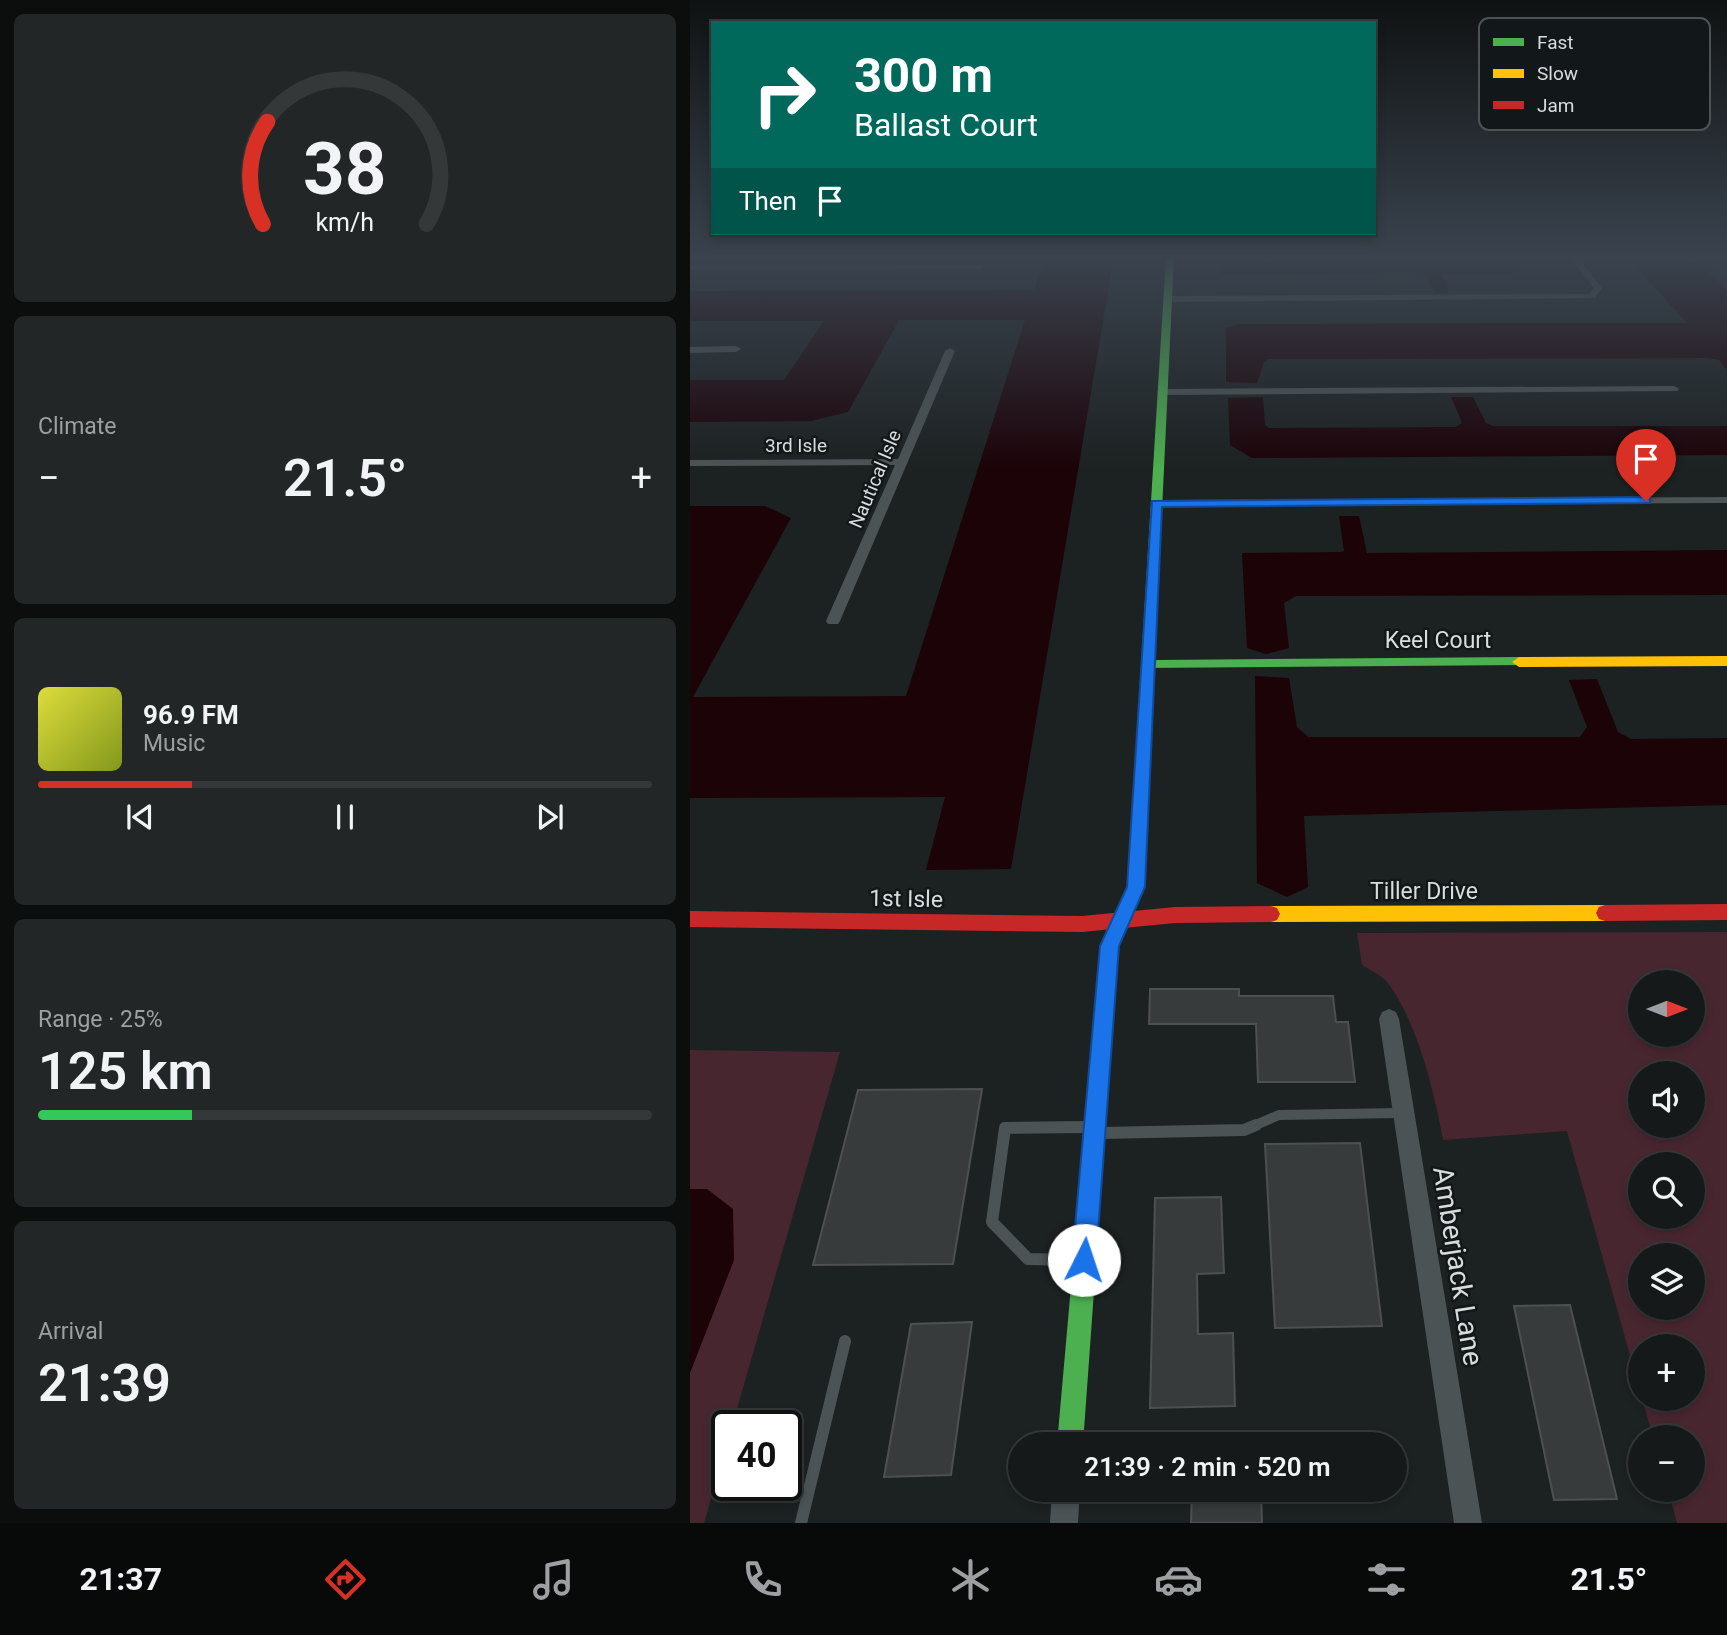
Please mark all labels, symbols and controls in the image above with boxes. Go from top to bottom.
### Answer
legend [1479,18,1710,130]
text: Fast [1537,31,1574,54]
text: 300 m [854,47,993,104]
icon: right [739,49,830,140]
text: Slow [1537,62,1578,85]
text: Jam [1537,94,1574,117]
text: Ballast Court [854,106,1038,144]
text: 38 [303,126,387,212]
icon: arrive [811,182,849,220]
text: Then [739,186,797,216]
text: km/h [316,208,374,237]
text: Climate [38,413,117,440]
street label: Nautical Isle [844,426,906,532]
pin [1616,429,1676,501]
street label: 3rd Isle [765,434,827,457]
icon: arrive [1627,440,1665,478]
text: 21.5° [283,448,407,509]
text: − [38,456,60,500]
text: + [630,456,652,500]
street label: Keel Court [1385,627,1491,654]
text: 96.9 FM [143,700,239,730]
text: Music [143,730,205,757]
icon: previous [121,798,159,836]
icon: pause [326,798,364,836]
icon: next [531,798,569,836]
street label: Tiller Drive [1370,878,1478,905]
street label: 1st Isle [869,885,943,913]
north arrow [1628,970,1705,1046]
map controls [1628,970,1705,1502]
text: Range · 25% [38,1006,163,1033]
text: 125 km [38,1041,213,1102]
button: sound [1628,1061,1705,1138]
button: search [1628,1152,1705,1229]
street label: Amberjack Lane [1426,1164,1490,1368]
position arrow [1047,1223,1121,1297]
button: layers [1628,1243,1705,1320]
text: Arrival [38,1318,103,1345]
button: + [1628,1334,1705,1411]
text: 21:39 [38,1353,171,1414]
speed limit sign: 40 [711,1410,802,1501]
button: − [1628,1425,1705,1502]
text: 21:39 · 2 min · 520 m [1084,1452,1331,1482]
icon: directions [321,1555,370,1604]
icon: music [529,1555,578,1604]
icon: phone [738,1555,787,1604]
icon: climate [946,1555,995,1604]
icon: car [1154,1555,1203,1604]
icon: filters [1362,1555,1411,1604]
text: 21:37 [80,1560,162,1598]
text: 21.5° [1570,1560,1647,1598]

